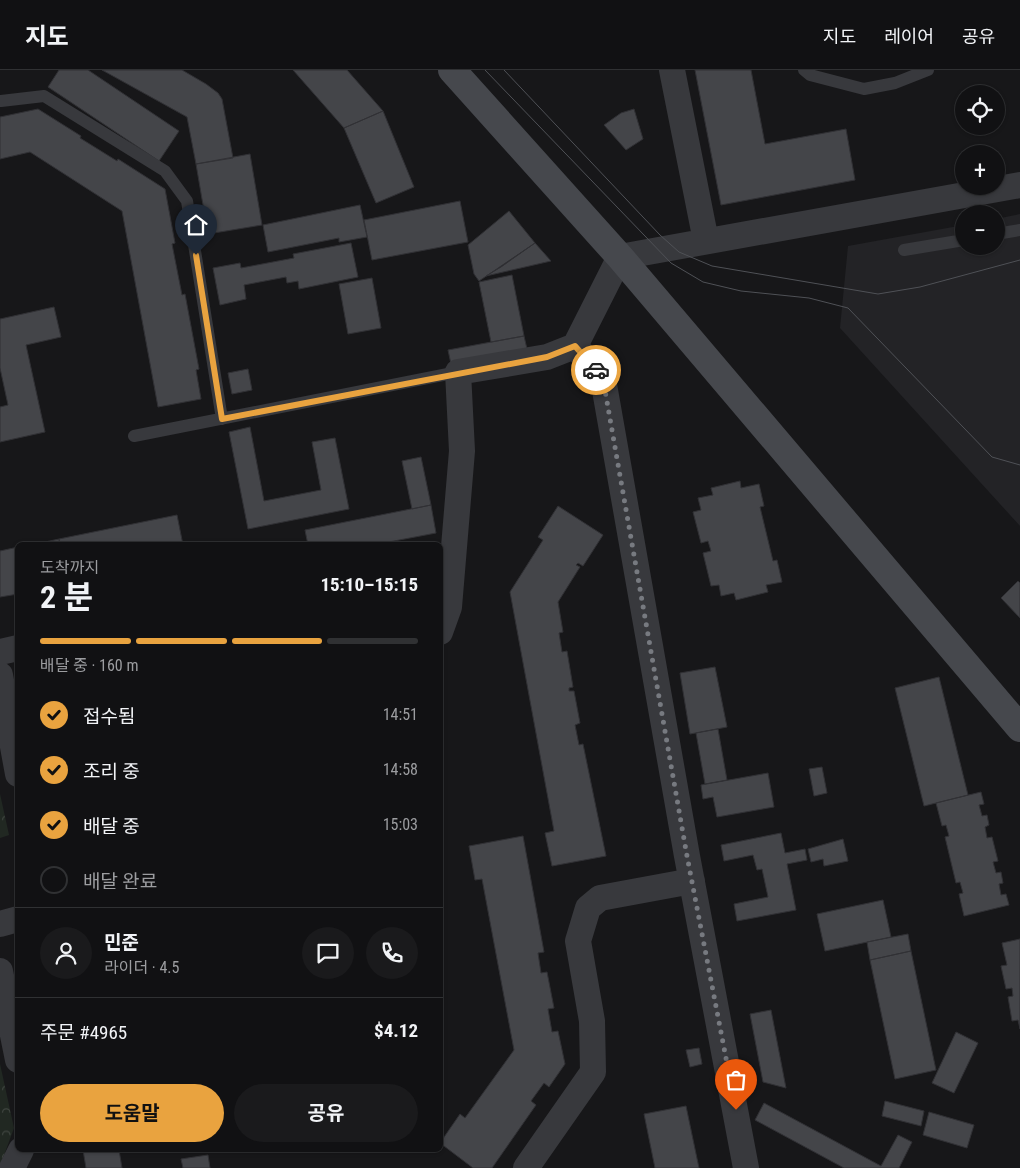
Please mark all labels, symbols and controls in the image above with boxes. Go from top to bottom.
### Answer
text: 지도 [25,23,69,51]
text: 지도 [823,26,856,47]
text: 레이어 [884,26,934,47]
text: 공유 [962,26,995,47]
map controls [955,85,1005,255]
button: locate [955,85,1005,135]
button: + [955,145,1005,195]
pin [175,204,217,255]
button: − [955,205,1005,255]
icon: home [182,211,210,239]
courier [571,345,621,395]
icon: car [582,356,610,384]
text: 도착까지 [40,558,99,577]
text: 15:10–15:15 [320,573,418,596]
text: 2 분 [40,578,93,616]
text: 배달 중 · 160 m [40,656,139,675]
icon: check [40,701,68,729]
text: 접수됨 [83,705,135,728]
text: 14:51 [383,705,418,724]
icon: check [40,756,68,784]
text: 조리 중 [83,760,140,783]
text: 14:58 [383,760,418,779]
icon: check [40,811,68,839]
text: 배달 중 [83,815,140,838]
text: 15:03 [383,815,418,834]
text: 배달 완료 [83,870,157,893]
button: person [40,927,92,979]
button: chat [302,927,354,979]
button: phone [366,927,418,979]
text: 민준 [104,931,139,954]
text: 라이더 · 4.5 [104,958,179,977]
text: $4.12 [374,1019,418,1042]
text: 주문 #4965 [40,1021,127,1044]
pin [715,1059,757,1110]
icon: bag [722,1066,750,1094]
button: 도움말 [40,1084,224,1142]
button: 공유 [234,1084,418,1142]

